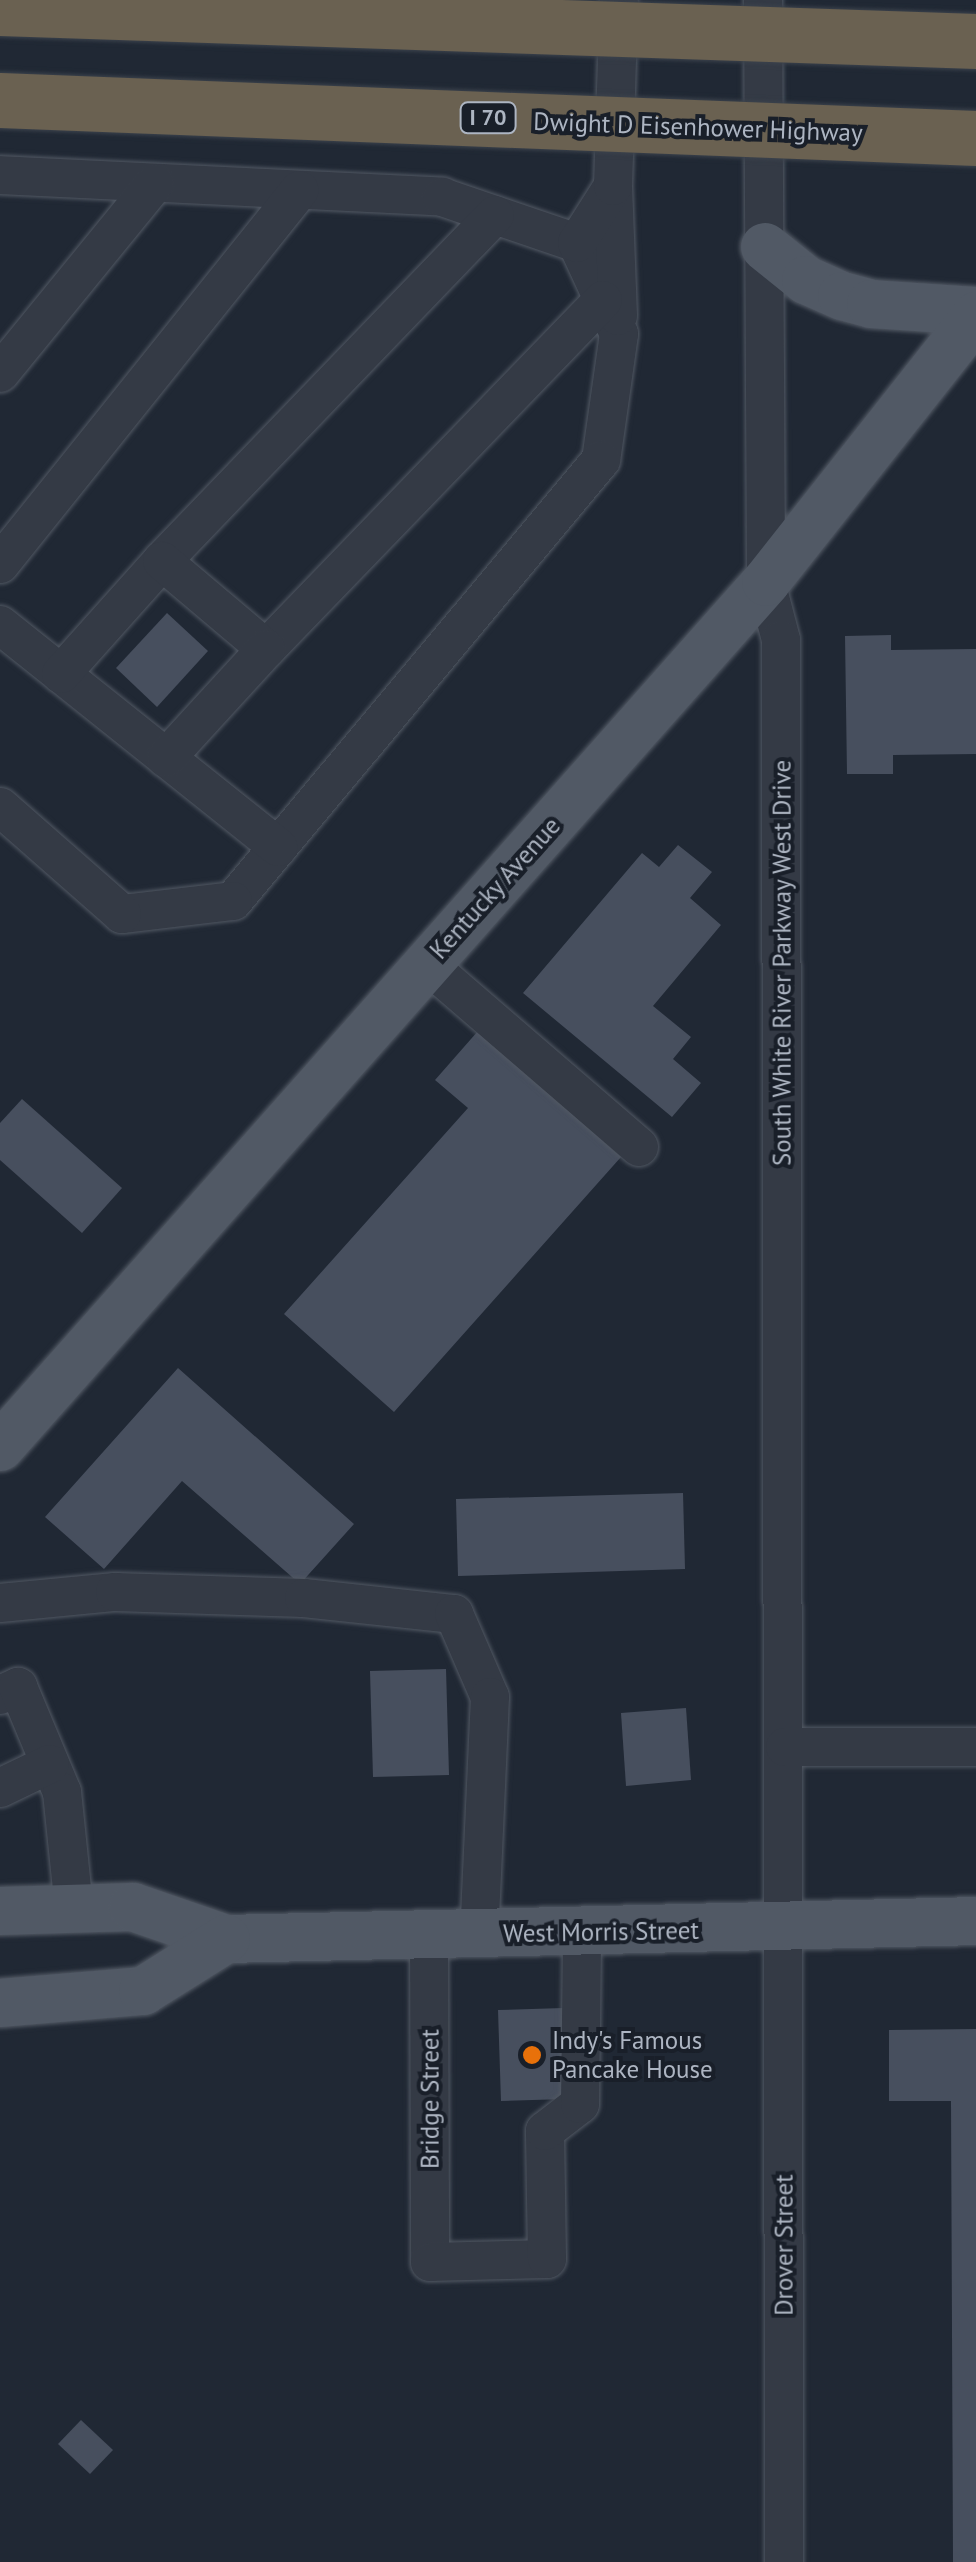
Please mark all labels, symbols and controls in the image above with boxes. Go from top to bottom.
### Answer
road number: I 70 [458,101,518,135]
street label: Dwight D Eisenhower Highway [533,106,863,148]
street label: South White River Parkway West Drive [767,759,797,1167]
street label: Kentucky Avenue [423,810,567,966]
street label: West Morris Street [503,1915,699,1949]
place label: Indy's Famous Pancake House [552,2026,713,2085]
street label: Bridge Street [415,2029,445,2169]
marker: Indy's Famous Pancake House [521,2044,543,2066]
street label: Drover Street [769,2174,799,2316]

